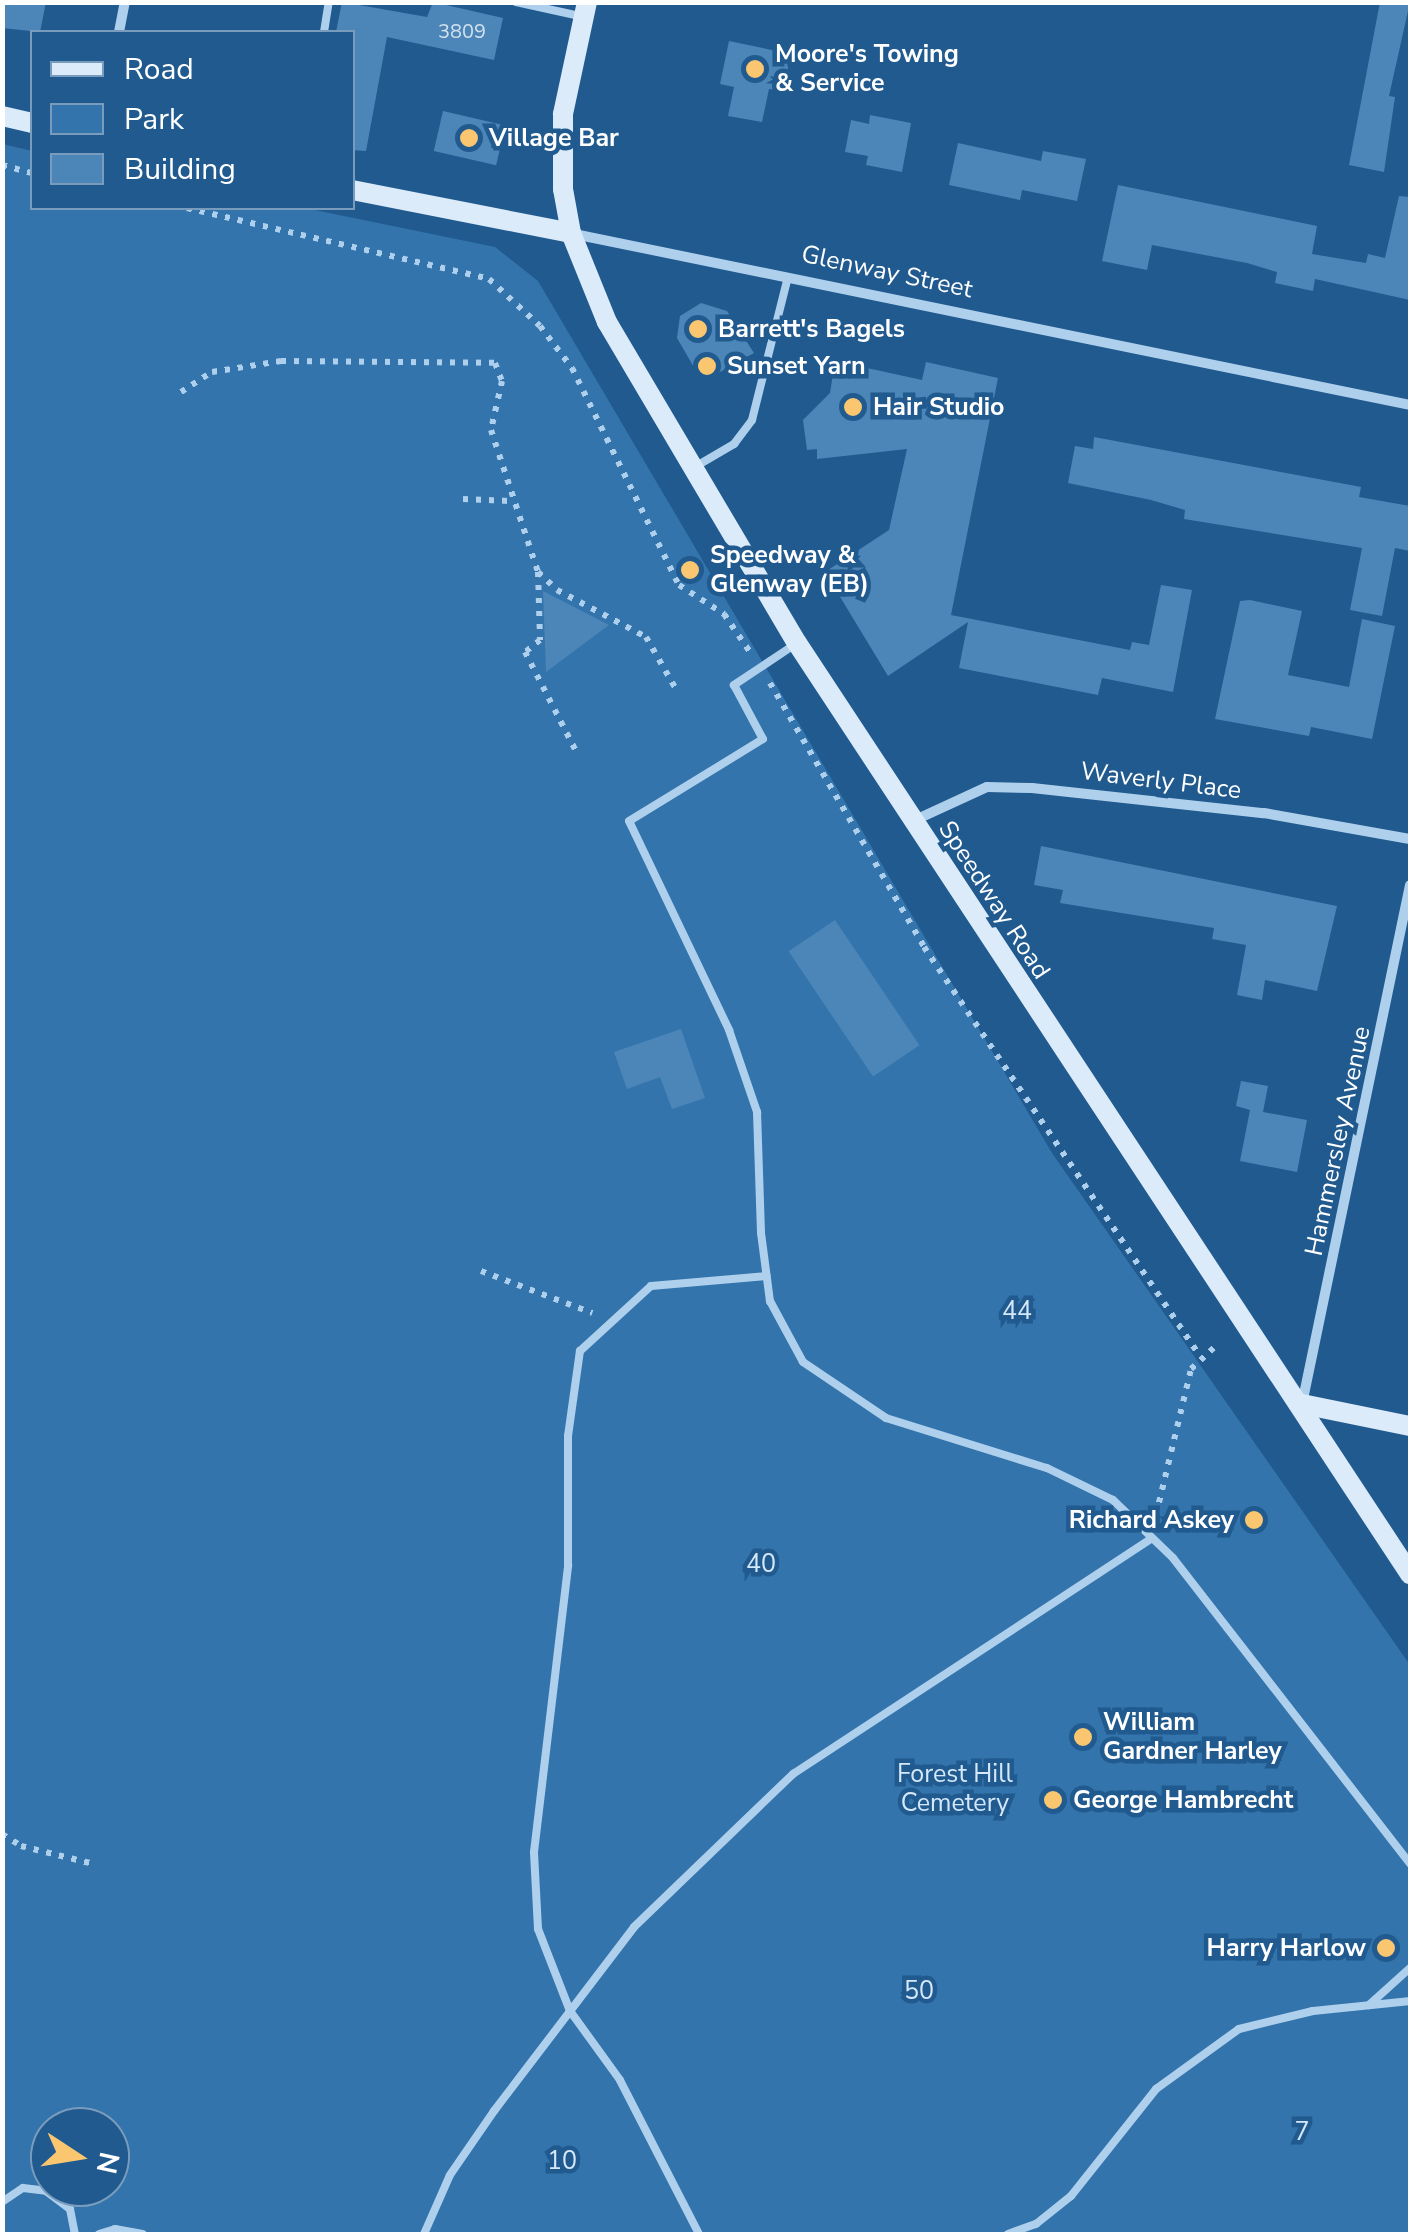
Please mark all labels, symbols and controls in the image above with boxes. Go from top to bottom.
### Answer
house number: 3809 [438,19,486,43]
legend [30,30,355,210]
place label: Moore's Towing & Service [775,40,959,99]
text: Road [124,49,194,90]
marker: Moore's Towing & Service [744,58,766,80]
text: Park [124,99,184,140]
place label: Village Bar [489,123,619,153]
marker: Village Bar [458,127,480,149]
text: Building [124,149,236,190]
street label: Glenway Street [799,239,975,305]
place label: Barrett's Bagels [718,314,905,344]
marker: Barrett's Bagels [687,318,709,340]
place label: Sunset Yarn [727,351,866,381]
marker: Sunset Yarn [696,355,718,377]
place label: Hair Studio [873,392,1004,422]
marker: Hair Studio [842,396,864,418]
place label: Speedway & Glenway (EB) [710,541,869,600]
marker: Speedway & Glenway (EB) [679,559,701,581]
street label: Waverly Place [1079,756,1243,806]
street label: Speedway Road [932,815,1056,985]
street label: Hammersley Avenue [1299,1023,1377,1259]
park label: 44 [1002,1296,1032,1326]
place label: Richard Askey [1069,1505,1234,1535]
marker: Richard Askey [1243,1509,1265,1531]
park label: 40 [746,1549,776,1579]
place label: William Gardner Harley [1103,1708,1282,1767]
marker: William Gardner Harley [1072,1726,1094,1748]
park label: Forest Hill Cemetery [897,1760,1013,1819]
place label: George Hambrecht [1073,1785,1293,1815]
marker: George Hambrecht [1042,1789,1064,1811]
place label: Harry Harlow [1207,1933,1366,1963]
marker: Harry Harlow [1375,1937,1397,1959]
park label: 50 [904,1976,934,2006]
north arrow [30,2107,130,2207]
park label: 7 [1295,2117,1309,2147]
park label: 10 [547,2146,577,2176]
text: N [87,2149,128,2177]

